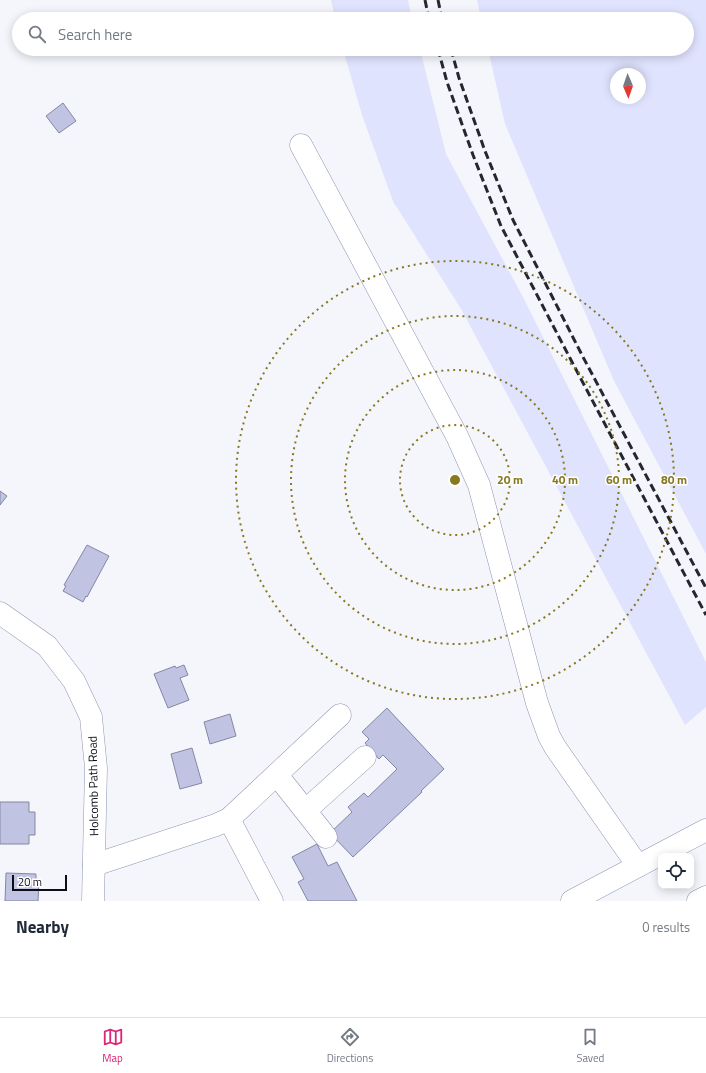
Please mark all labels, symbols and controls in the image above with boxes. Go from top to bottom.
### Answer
search box [12,12,694,56]
icon: search [26,23,48,45]
text: Search here [58,23,132,46]
north arrow [610,68,646,104]
text: 20 m [497,470,523,489]
text: 40 m [552,470,578,489]
text: 60 m [606,470,632,489]
text: 80 m [661,470,687,489]
centre of rings [448,473,462,487]
street label: Holcomb Path Road [83,736,103,836]
map controls [658,853,694,889]
button: locate [658,853,694,889]
scale bar [12,873,67,892]
text: 20 m [18,874,42,890]
text: Nearby [16,914,69,940]
text: 0 results [642,917,690,937]
tab: Map [102,1026,124,1066]
tab: Directions [327,1026,373,1066]
tab: Saved [576,1026,604,1066]

